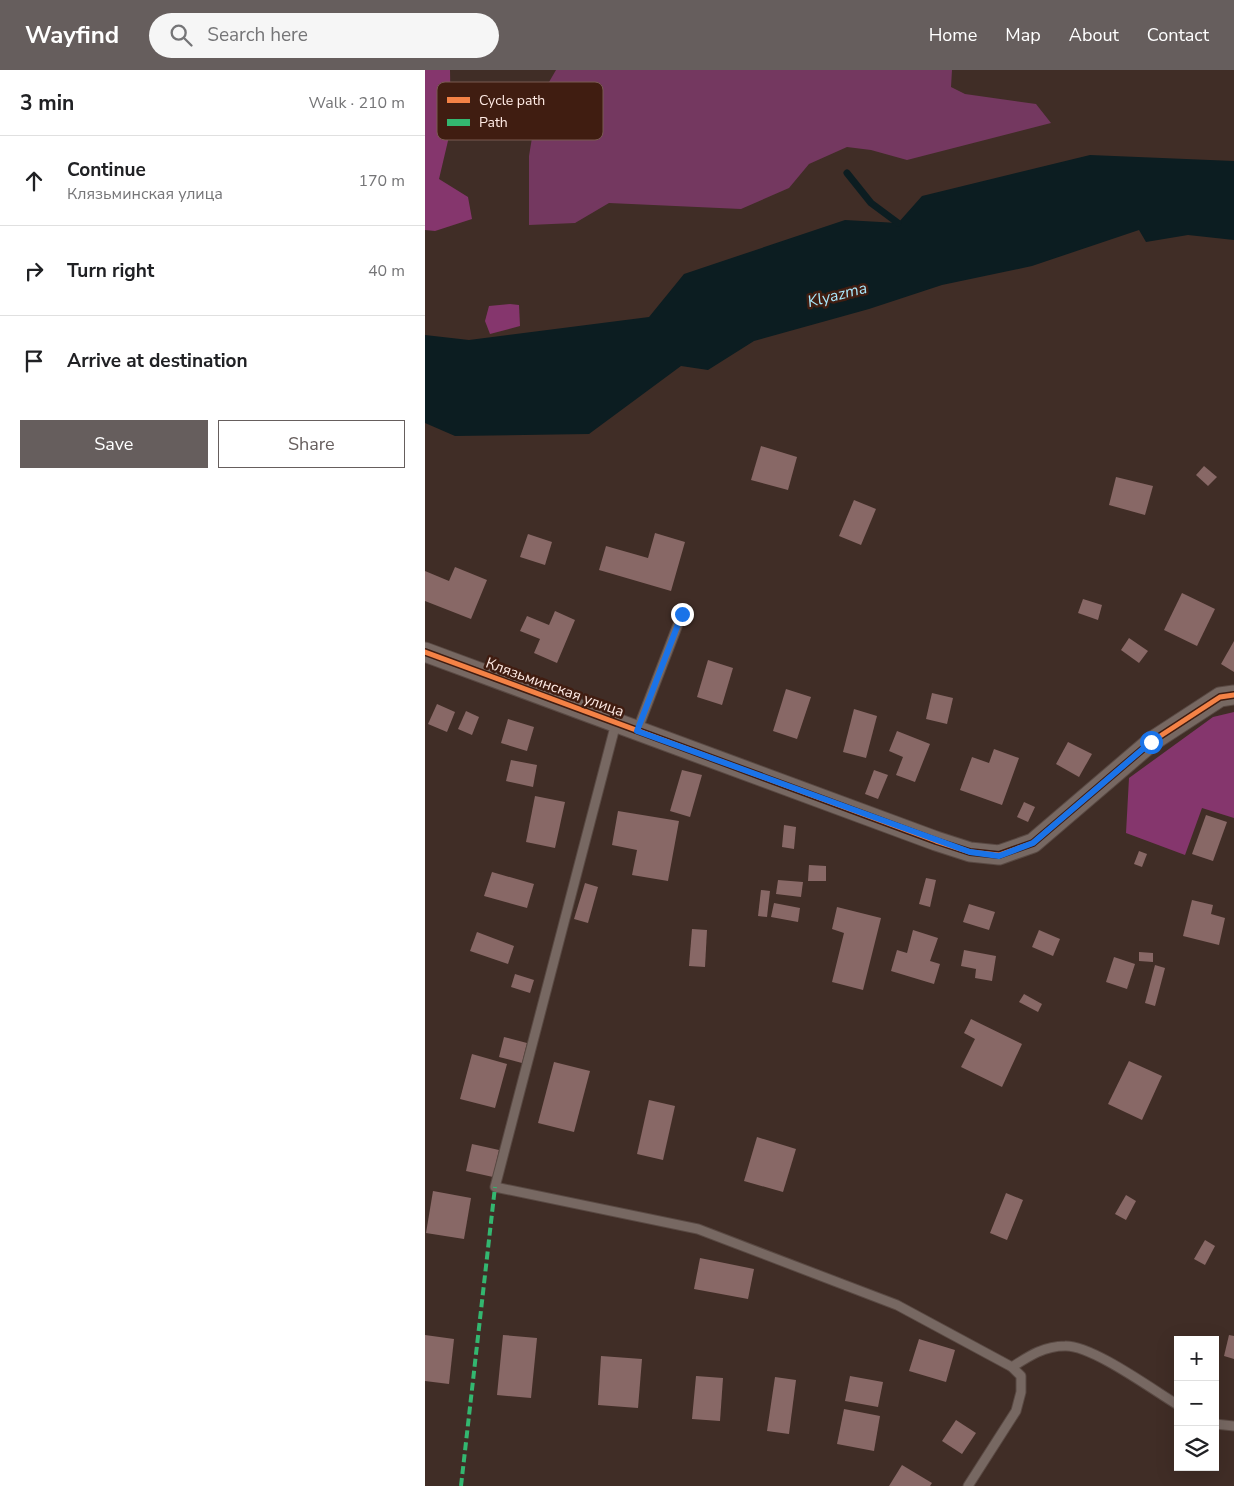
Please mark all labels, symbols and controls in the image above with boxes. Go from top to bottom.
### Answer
search box [149,13,499,58]
text: Wayfind [25,19,119,51]
icon: search [167,21,195,49]
text: Search here [207,22,308,48]
text: Home [929,23,977,47]
text: Map [1005,23,1041,47]
text: About [1069,23,1119,47]
text: Contact [1147,23,1209,47]
legend [437,82,603,140]
text: 3 min [20,89,74,117]
text: Cycle path [479,91,545,110]
text: Walk · 210 m [309,92,405,114]
text: Path [479,113,508,132]
text: Continue [67,157,146,183]
icon: ahead [20,167,48,195]
text: 170 m [358,170,405,192]
text: Клязьминская улица [67,183,223,205]
icon: right [20,257,48,285]
text: Turn right [67,258,154,284]
text: 40 m [368,260,405,282]
water label: Klyazma [805,277,869,313]
icon: arrive [20,347,48,375]
text: Arrive at destination [67,348,248,374]
button: Save [20,420,208,468]
button: Share [218,420,405,468]
route end [671,603,694,626]
street label: Клязьминская улица [483,653,627,721]
route start [1140,731,1163,754]
map controls [1174,1336,1219,1471]
button: + [1174,1336,1219,1381]
button: − [1174,1381,1219,1426]
button: layers [1174,1426,1219,1471]

